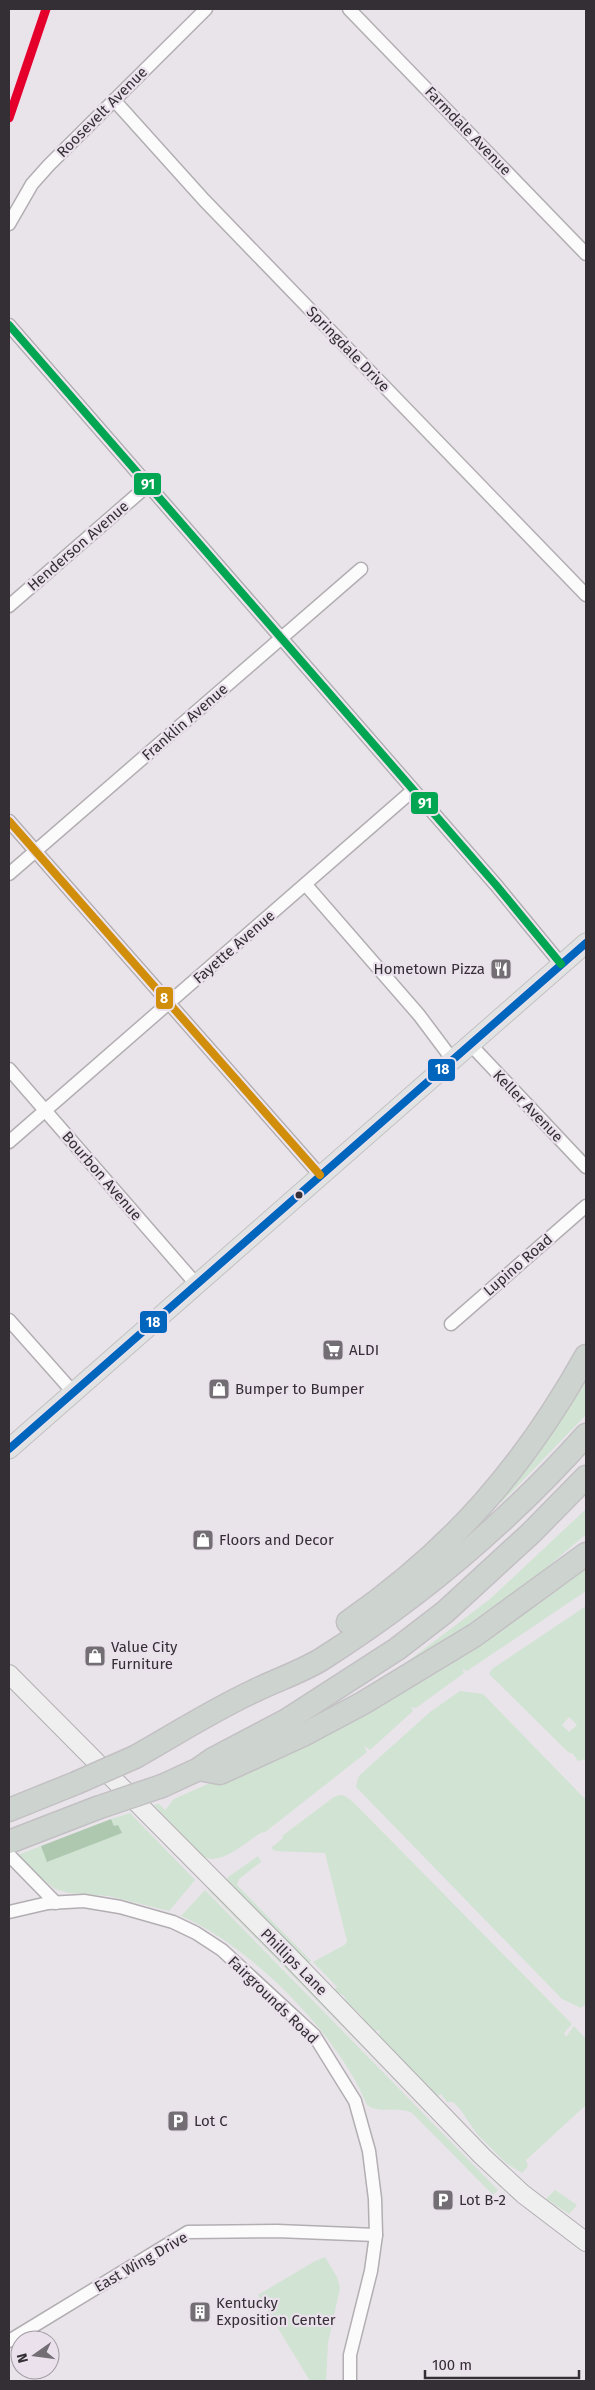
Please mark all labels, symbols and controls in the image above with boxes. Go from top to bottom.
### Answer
street label: Roosevelt Avenue [53,63,151,161]
street label: Farmdale Avenue [421,83,515,179]
street label: Springdale Drive [303,302,393,396]
line badge: 91 [133,472,162,496]
text: 91 [141,476,155,493]
street label: Henderson Avenue [24,497,132,595]
street label: Franklin Avenue [138,680,232,764]
line badge: 91 [410,791,439,815]
text: 91 [418,795,432,812]
street label: Fayette Avenue [189,907,279,987]
restaurant icon: Hometown Pizza [489,957,513,981]
place label: Hometown Pizza [374,960,485,978]
line badge: 8 [155,986,174,1010]
text: 8 [160,990,168,1007]
line badge: 18 [427,1058,456,1082]
text: 18 [435,1061,449,1078]
street label: Keller Avenue [489,1066,567,1146]
street label: Bourbon Avenue [58,1128,146,1224]
unlabelled marker [294,1190,304,1200]
street label: Lupino Road [480,1230,556,1300]
line badge: 18 [139,1310,168,1334]
text: 18 [146,1314,160,1331]
supermarket icon: ALDI [321,1338,345,1362]
place label: ALDI [349,1341,379,1359]
shop icon: Bumper to Bumper [207,1377,231,1401]
place label: Bumper to Bumper [235,1380,364,1398]
shop icon: Floors and Decor [191,1528,215,1552]
place label: Floors and Decor [219,1531,334,1549]
place label: Value City Furniture [111,1638,178,1673]
shop icon: Value City Furniture [83,1644,107,1668]
street label: Phillips Lane [257,1925,331,1999]
street label: Fairgrounds Road [224,1952,322,2048]
parking icon: Lot C [166,2109,190,2133]
place label: Lot C [194,2112,228,2130]
parking icon: Lot B-2 [431,2188,455,2212]
place label: Lot B-2 [459,2191,506,2209]
street label: East Wing Drive [91,2228,191,2296]
place label: Kentucky Exposition Center [216,2294,336,2329]
building icon: Kentucky Exposition Center [188,2300,212,2324]
north arrow [10,2330,60,2380]
scale bar [425,2348,579,2380]
text: N [13,2351,32,2365]
text: 100 m [432,2356,472,2374]

